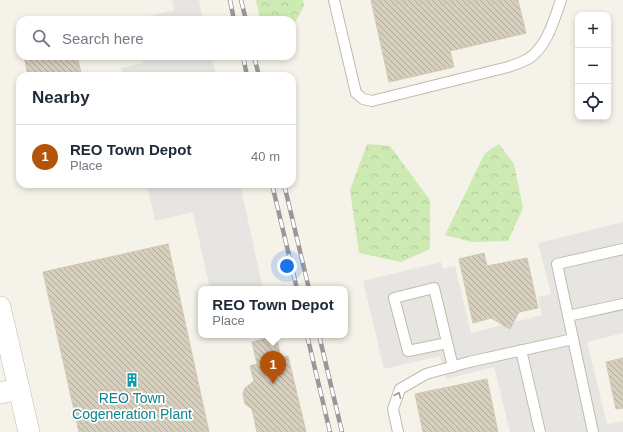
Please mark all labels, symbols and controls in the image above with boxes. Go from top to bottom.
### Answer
map controls [575,12,611,120]
button: + [575,12,611,48]
search box [16,16,296,60]
icon: search [30,27,52,49]
text: Search here [62,30,144,47]
button: − [575,48,611,84]
button: locate [575,84,611,120]
text: Nearby [32,88,90,107]
text: REO Town Depot [70,141,191,158]
text: 1 [41,149,49,164]
text: 40 m [251,149,280,164]
text: Place [70,158,103,173]
your location [277,256,297,276]
popup [198,286,348,338]
text: REO Town Depot [212,296,334,313]
text: Place [212,313,245,328]
pin: 1 [260,351,286,384]
building icon: REO Town Cogeneration Plant [124,372,140,388]
place label: REO Town Cogeneration Plant [72,390,192,422]
one-way arrow [394,391,402,398]

